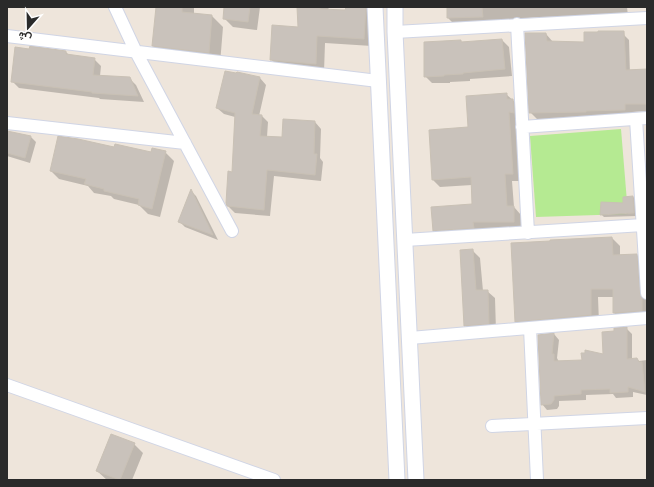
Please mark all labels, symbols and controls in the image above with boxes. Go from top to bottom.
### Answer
north arrow [8,8,48,48]
text: ش [16,29,33,45]

